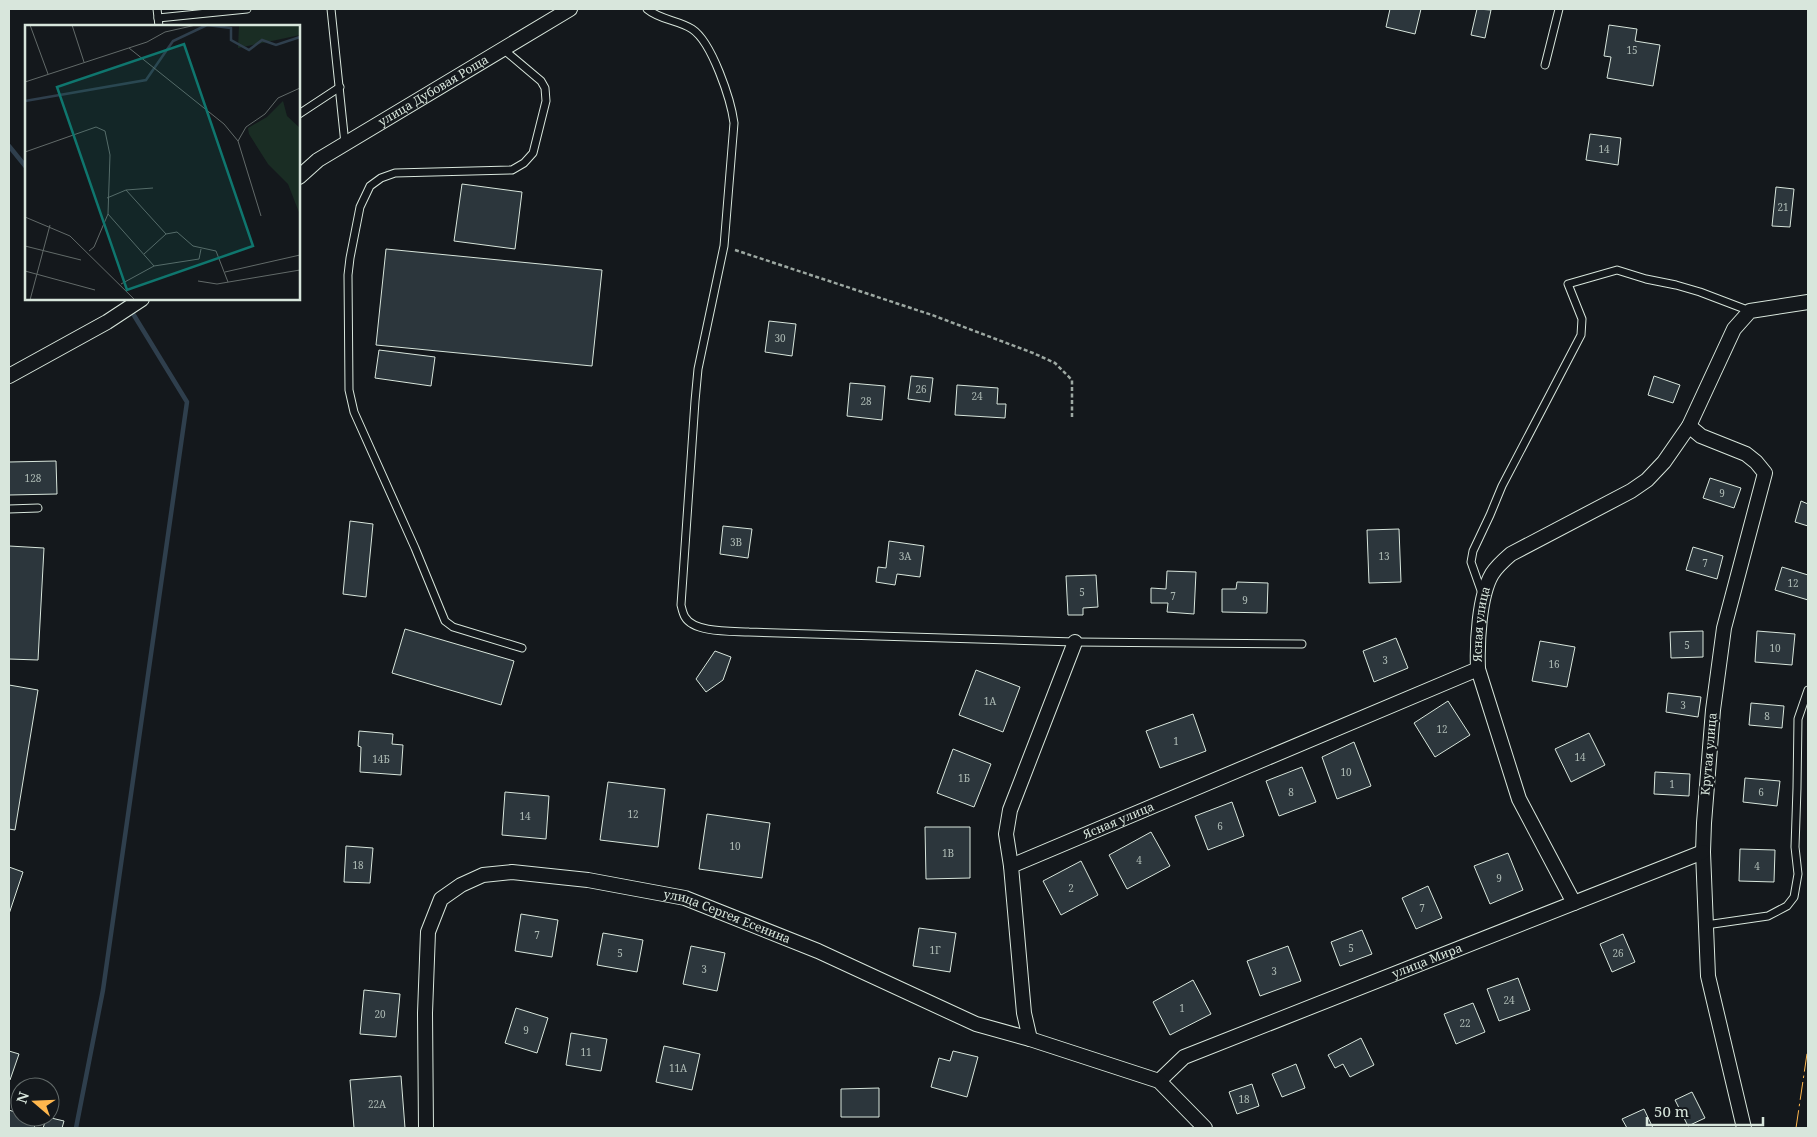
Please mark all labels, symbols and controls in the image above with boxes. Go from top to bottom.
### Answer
inset map [25,25,300,300]
house number: 15 [1626,43,1638,57]
street label: улица Дубовая Роща [375,51,492,130]
house number: 14 [1598,142,1610,156]
house number: 21 [1777,200,1789,214]
house number: 30 [774,331,786,345]
house number: 26 [915,382,927,396]
house number: 24 [971,389,983,403]
house number: 28 [860,394,872,408]
house number: 128 [25,471,42,485]
house number: 9 [1719,486,1725,500]
house number: 3В [730,535,742,549]
house number: 3А [899,549,912,563]
house number: 13 [1378,549,1390,563]
house number: 7 [1702,556,1708,570]
house number: 12 [1787,576,1799,590]
street label: Ясная улица [1469,584,1494,663]
house number: 5 [1079,585,1085,599]
house number: 7 [1170,589,1176,603]
house number: 9 [1242,593,1248,607]
house number: 5 [1684,638,1690,652]
house number: 10 [1769,641,1781,655]
house number: 3 [1382,653,1388,667]
house number: 16 [1548,657,1560,671]
house number: 1А [984,694,997,708]
house number: 3 [1680,698,1686,712]
house number: 8 [1764,709,1770,723]
street label: Крутая улица [1696,712,1721,796]
house number: 12 [1436,722,1448,736]
house number: 1 [1173,734,1179,748]
house number: 14 [1574,750,1586,764]
house number: 14Б [372,752,390,766]
house number: 10 [1340,765,1352,779]
house number: 1Б [958,771,970,785]
house number: 1 [1669,777,1675,791]
house number: 8 [1288,785,1294,799]
house number: 6 [1758,785,1764,799]
street label: Ясная улица [1079,798,1157,843]
house number: 12 [627,807,639,821]
house number: 14 [519,809,531,823]
house number: 6 [1217,819,1223,833]
house number: 10 [729,839,741,853]
house number: 1В [942,846,954,860]
house number: 4 [1136,853,1142,867]
house number: 18 [352,858,364,872]
house number: 4 [1754,859,1760,873]
house number: 9 [1496,871,1502,885]
house number: 2 [1068,881,1074,895]
street label: улица Сергея Есенина [662,885,793,947]
house number: 7 [1419,901,1425,915]
house number: 7 [534,928,540,942]
street label: улица Мира [1389,939,1465,982]
house number: 5 [1348,941,1354,955]
house number: 1Г [929,943,941,957]
house number: 5 [617,946,623,960]
house number: 26 [1612,946,1624,960]
house number: 3 [701,962,707,976]
house number: 3 [1271,964,1277,978]
house number: 24 [1503,993,1515,1007]
house number: 1 [1179,1001,1185,1015]
house number: 20 [374,1007,386,1021]
house number: 22 [1459,1016,1471,1030]
house number: 9 [523,1023,529,1037]
house number: 11 [580,1045,592,1059]
house number: 11А [669,1061,688,1075]
north arrow [10,1077,60,1127]
text: N [11,1089,33,1106]
house number: 18 [1238,1092,1250,1106]
scale bar [1647,1094,1763,1126]
house number: 22А [368,1097,387,1111]
text: 50 m [1654,1101,1689,1121]

